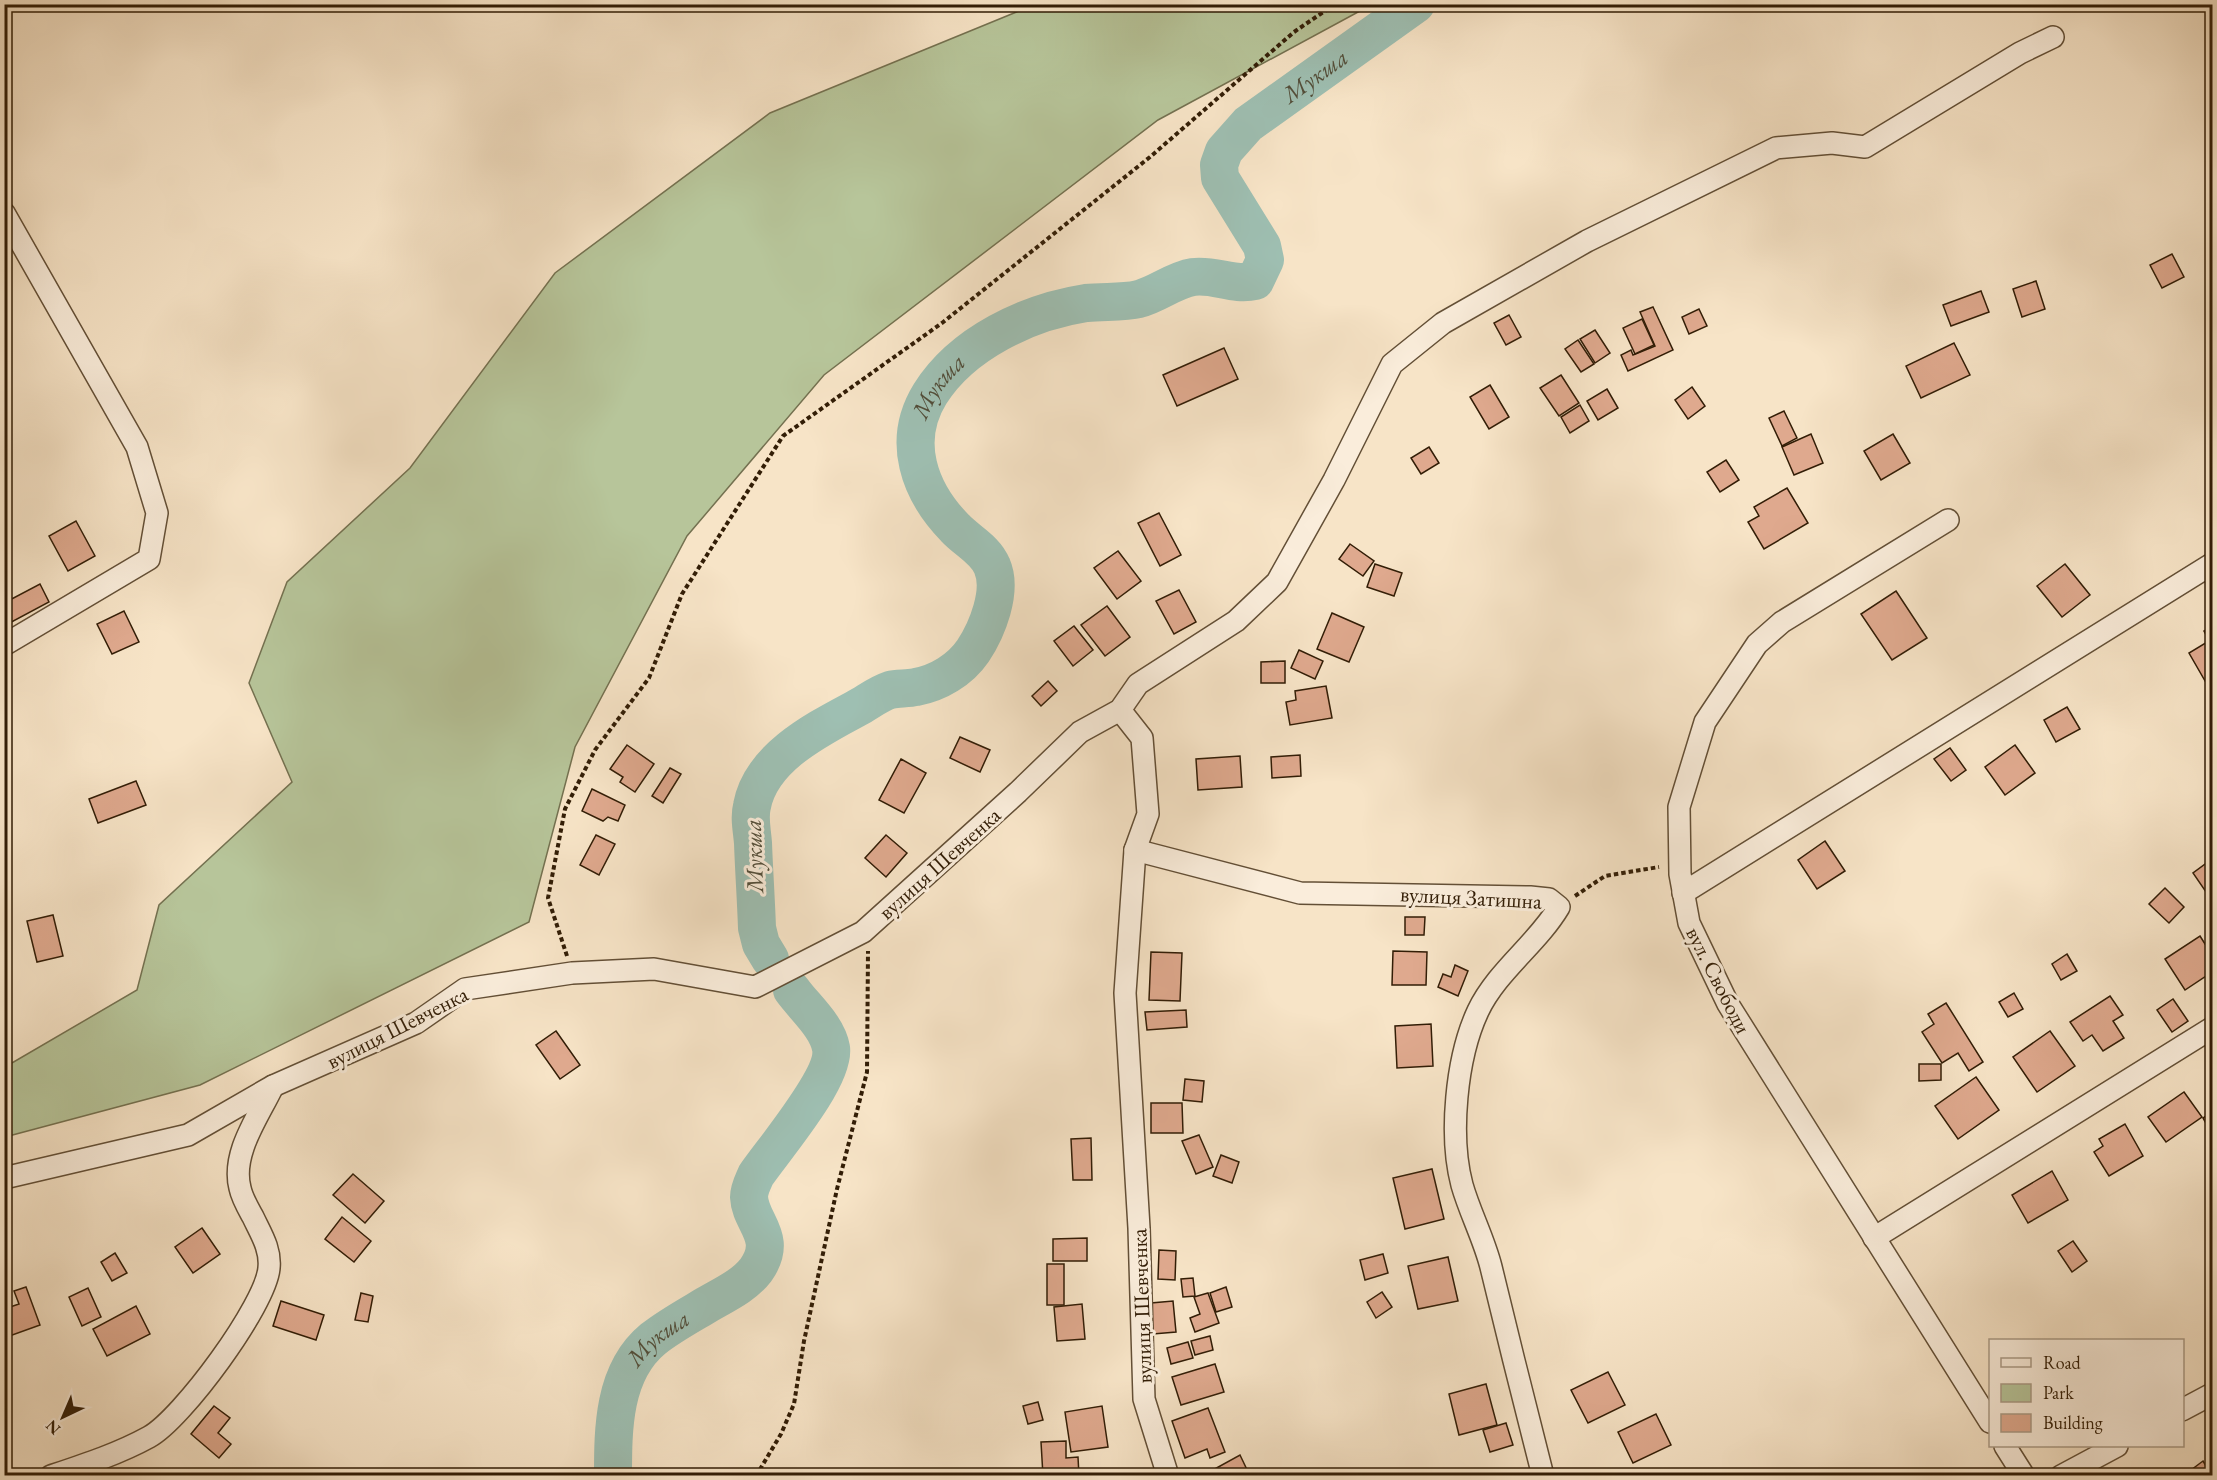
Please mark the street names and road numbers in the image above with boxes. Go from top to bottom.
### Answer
street label: вулиця Шевченка [872,801,1007,926]
street label: вулиця Затишна [1399,879,1543,916]
street label: вул. Свободи [1679,922,1758,1039]
street label: вулиця Шевченка [322,979,473,1076]
street label: вулиця Шевченка [1124,1228,1159,1384]

